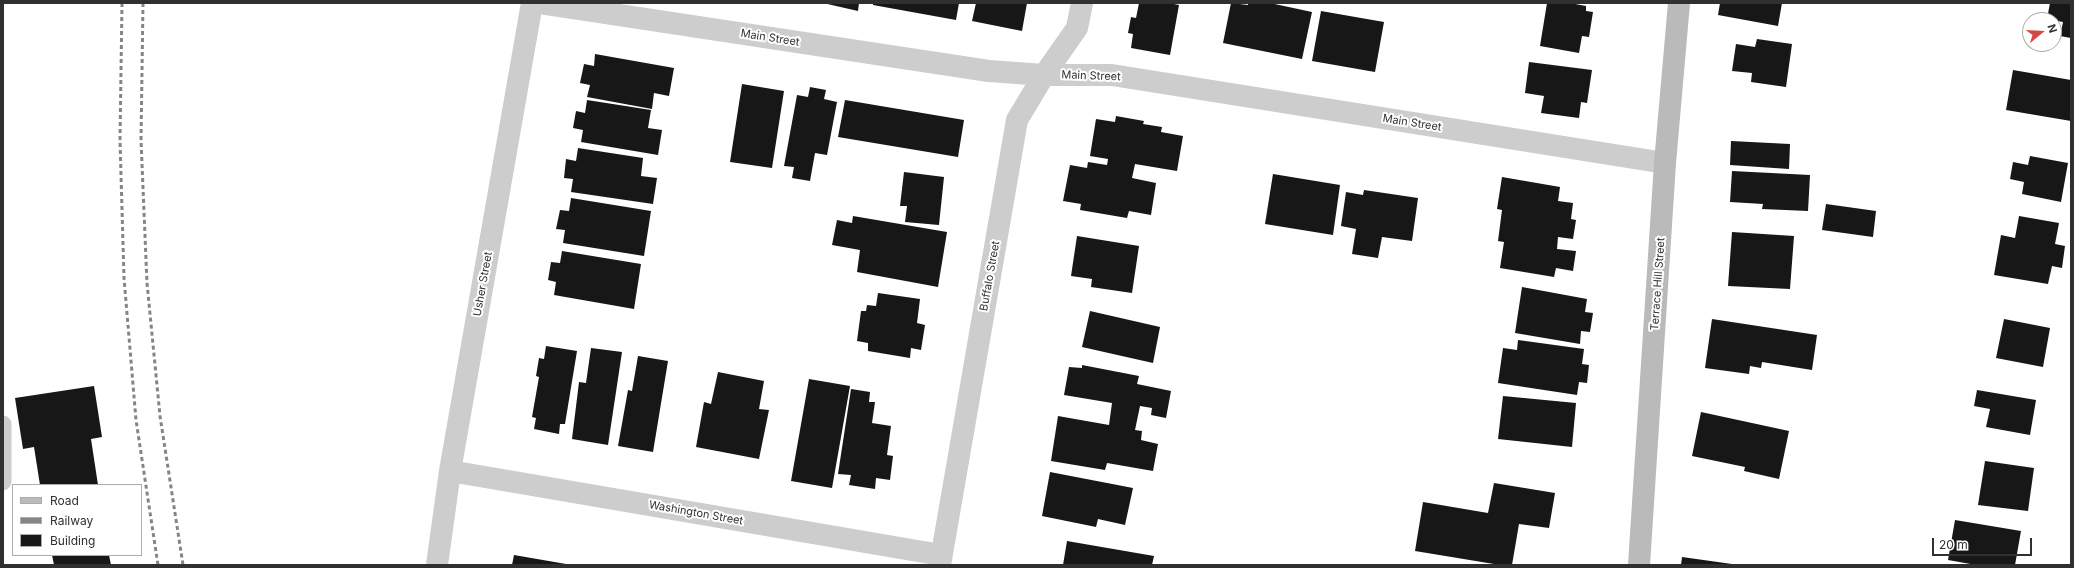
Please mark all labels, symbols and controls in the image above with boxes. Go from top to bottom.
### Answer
north arrow [2022,12,2062,52]
text: N [2045,22,2060,35]
street label: Main Street [740,27,800,49]
street label: Main Street [1061,68,1121,84]
street label: Main Street [1382,112,1442,134]
street label: Terrace Hill Street [1648,237,1668,331]
street label: Buffalo Street [977,240,1003,312]
street label: Usher Street [471,251,495,317]
legend [12,484,142,556]
text: Road [50,493,79,508]
street label: Washington Street [648,498,744,528]
text: Railway [50,513,93,528]
scale bar [1934,530,2034,556]
text: Building [50,533,95,548]
text: 20 m [1939,537,1968,552]

